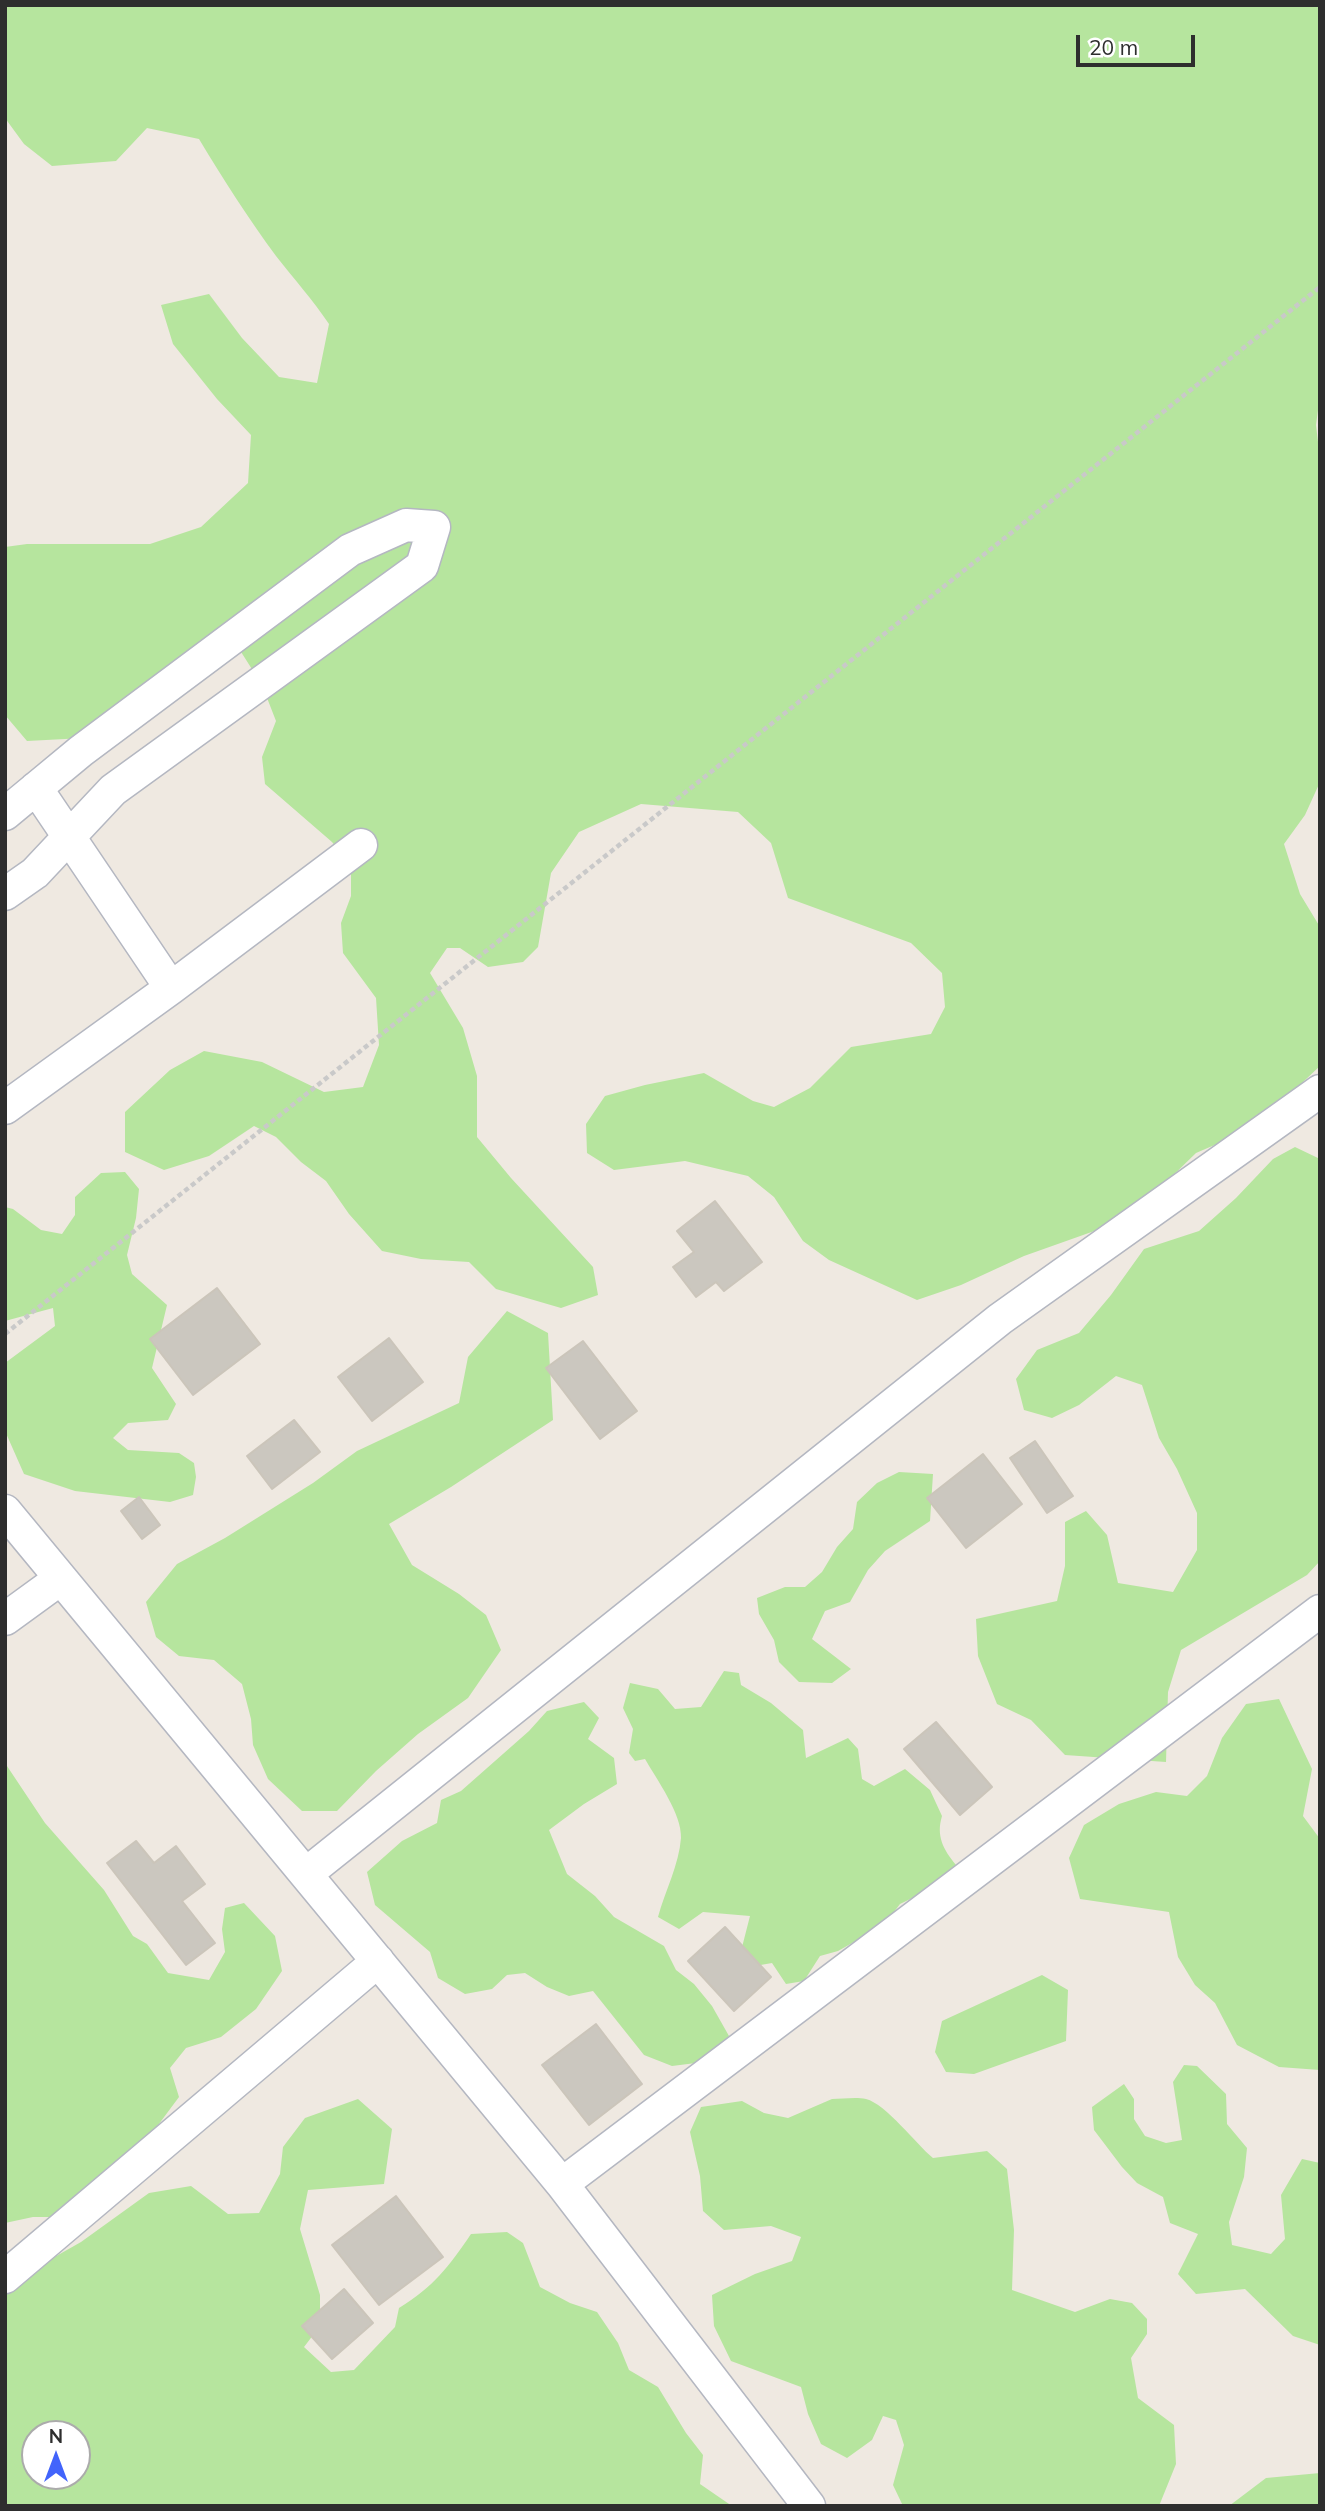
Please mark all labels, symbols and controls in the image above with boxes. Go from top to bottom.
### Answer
scale bar [1080,21,1199,65]
text: 20 m [1089,34,1138,60]
north arrow [21,2420,91,2490]
text: N [49,2424,63,2448]

